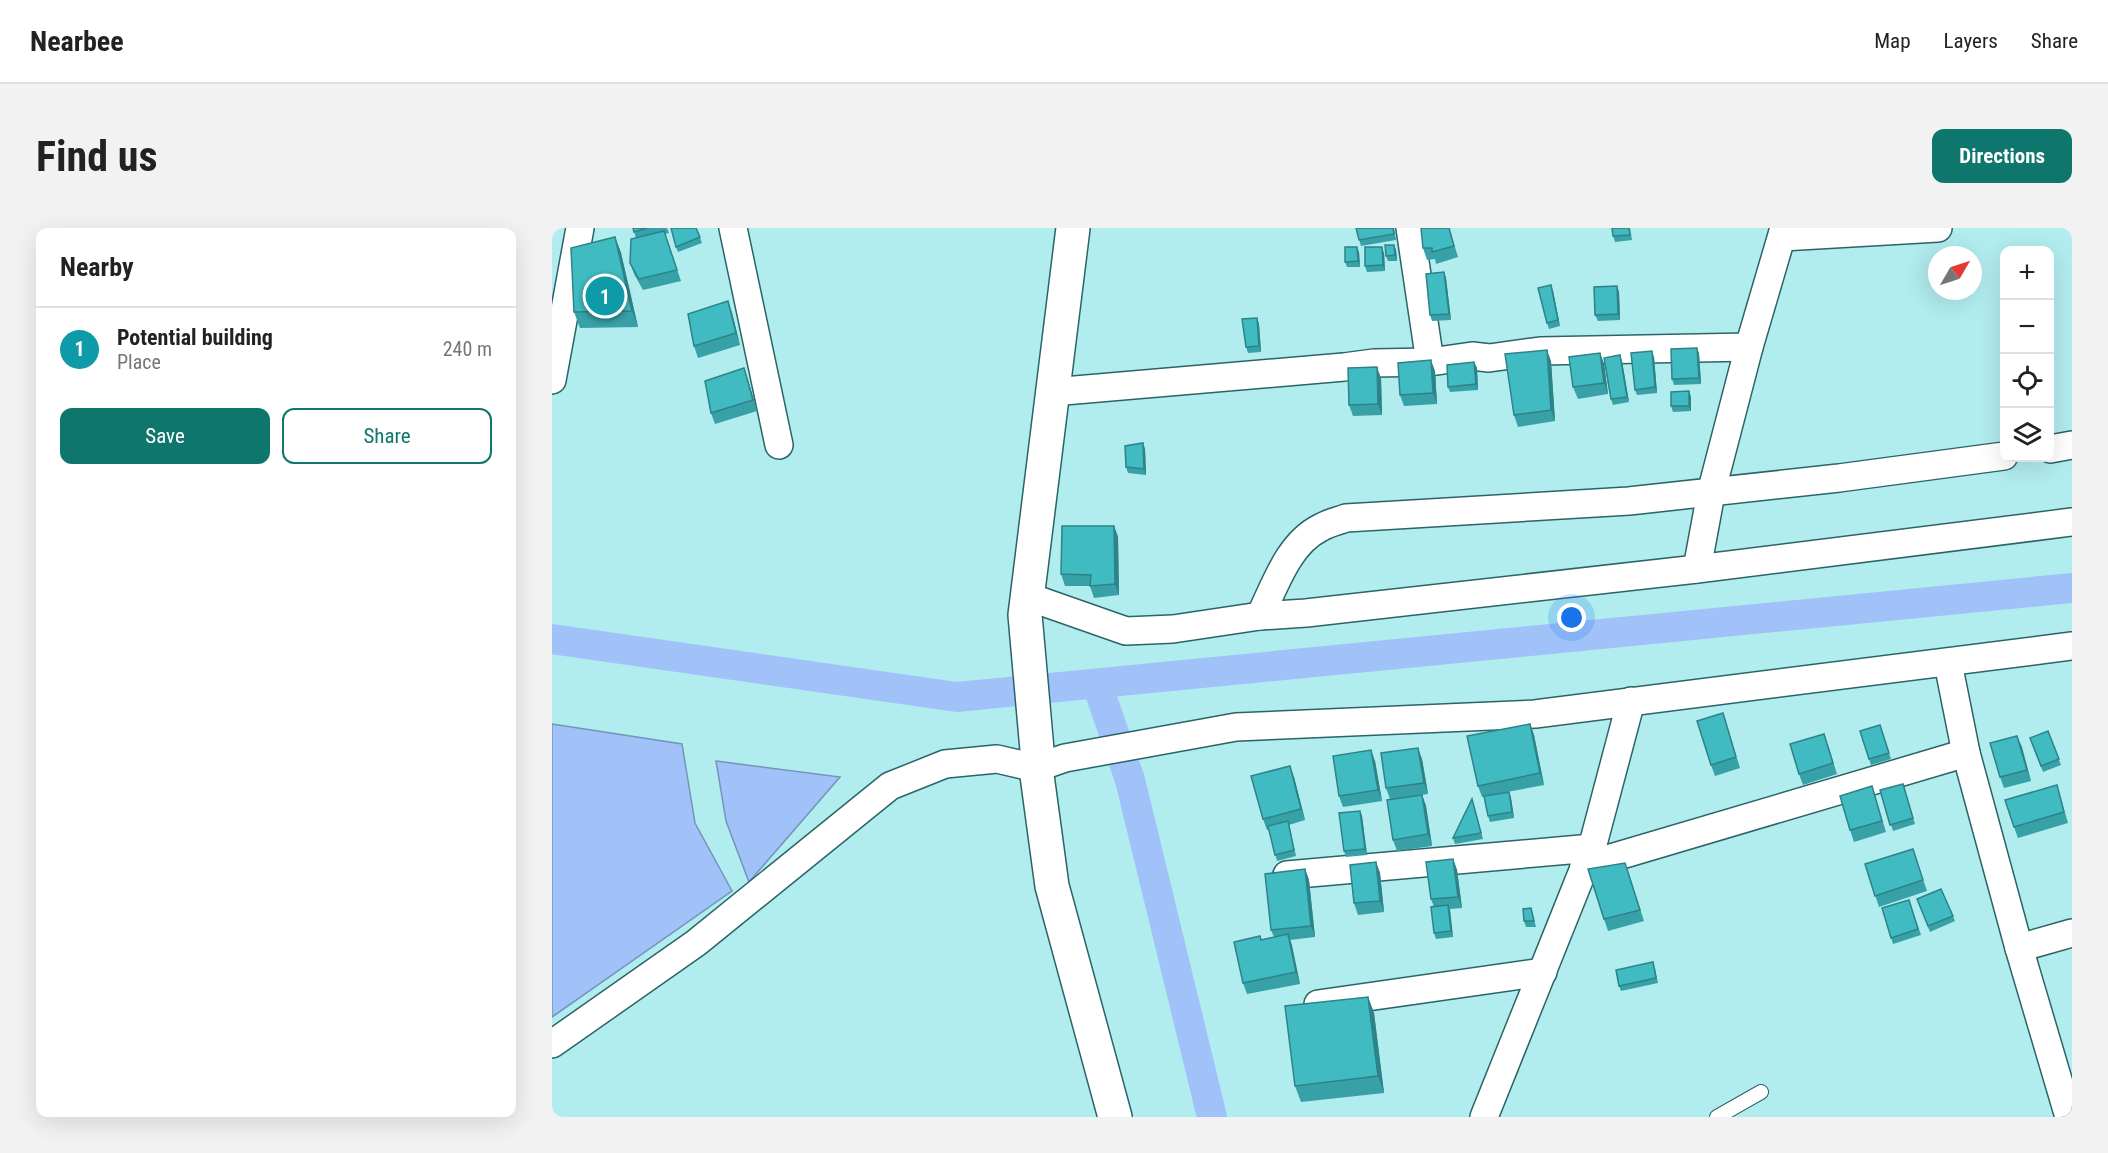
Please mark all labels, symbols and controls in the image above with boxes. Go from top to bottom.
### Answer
text: Nearbee [30,25,124,58]
text: Map [1874,29,1911,53]
text: Layers [1944,29,1998,53]
text: Share [2031,29,2078,53]
button: Directions [1932,129,2072,183]
text: Find us [36,132,157,181]
north arrow [1928,246,1982,300]
map controls [2000,246,2054,462]
button: + [2000,246,2054,300]
text: Nearby [60,252,134,282]
pin: 1 [586,274,624,318]
button: − [2000,300,2054,354]
text: Potential building [117,325,273,350]
text: 1 [74,337,85,361]
text: 240 m [443,337,492,361]
text: Place [117,350,161,374]
button: locate [2000,354,2054,408]
button: Save [60,408,270,464]
button: Share [282,408,492,464]
button: layers [2000,408,2054,462]
your location [1557,603,1586,632]

